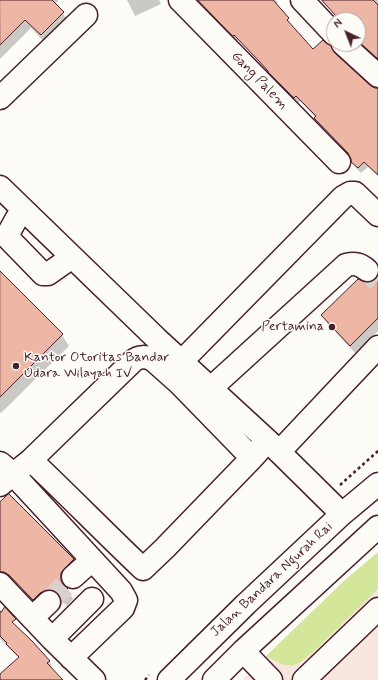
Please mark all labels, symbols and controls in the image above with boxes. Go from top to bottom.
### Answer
north arrow [326,12,366,52]
text: N [331,16,346,32]
street label: Gang Palem [227,48,291,114]
place label: Pertamina [262,319,324,335]
marker: Pertamina [327,322,337,332]
place label: Kantor Otoritas Bandar Udara Wilayah IV [24,350,169,382]
marker: Kantor Otoritas Bandar Udara Wilayah IV [11,361,21,371]
street label: Jalan Bandara Ngurah Rai [207,519,337,641]

